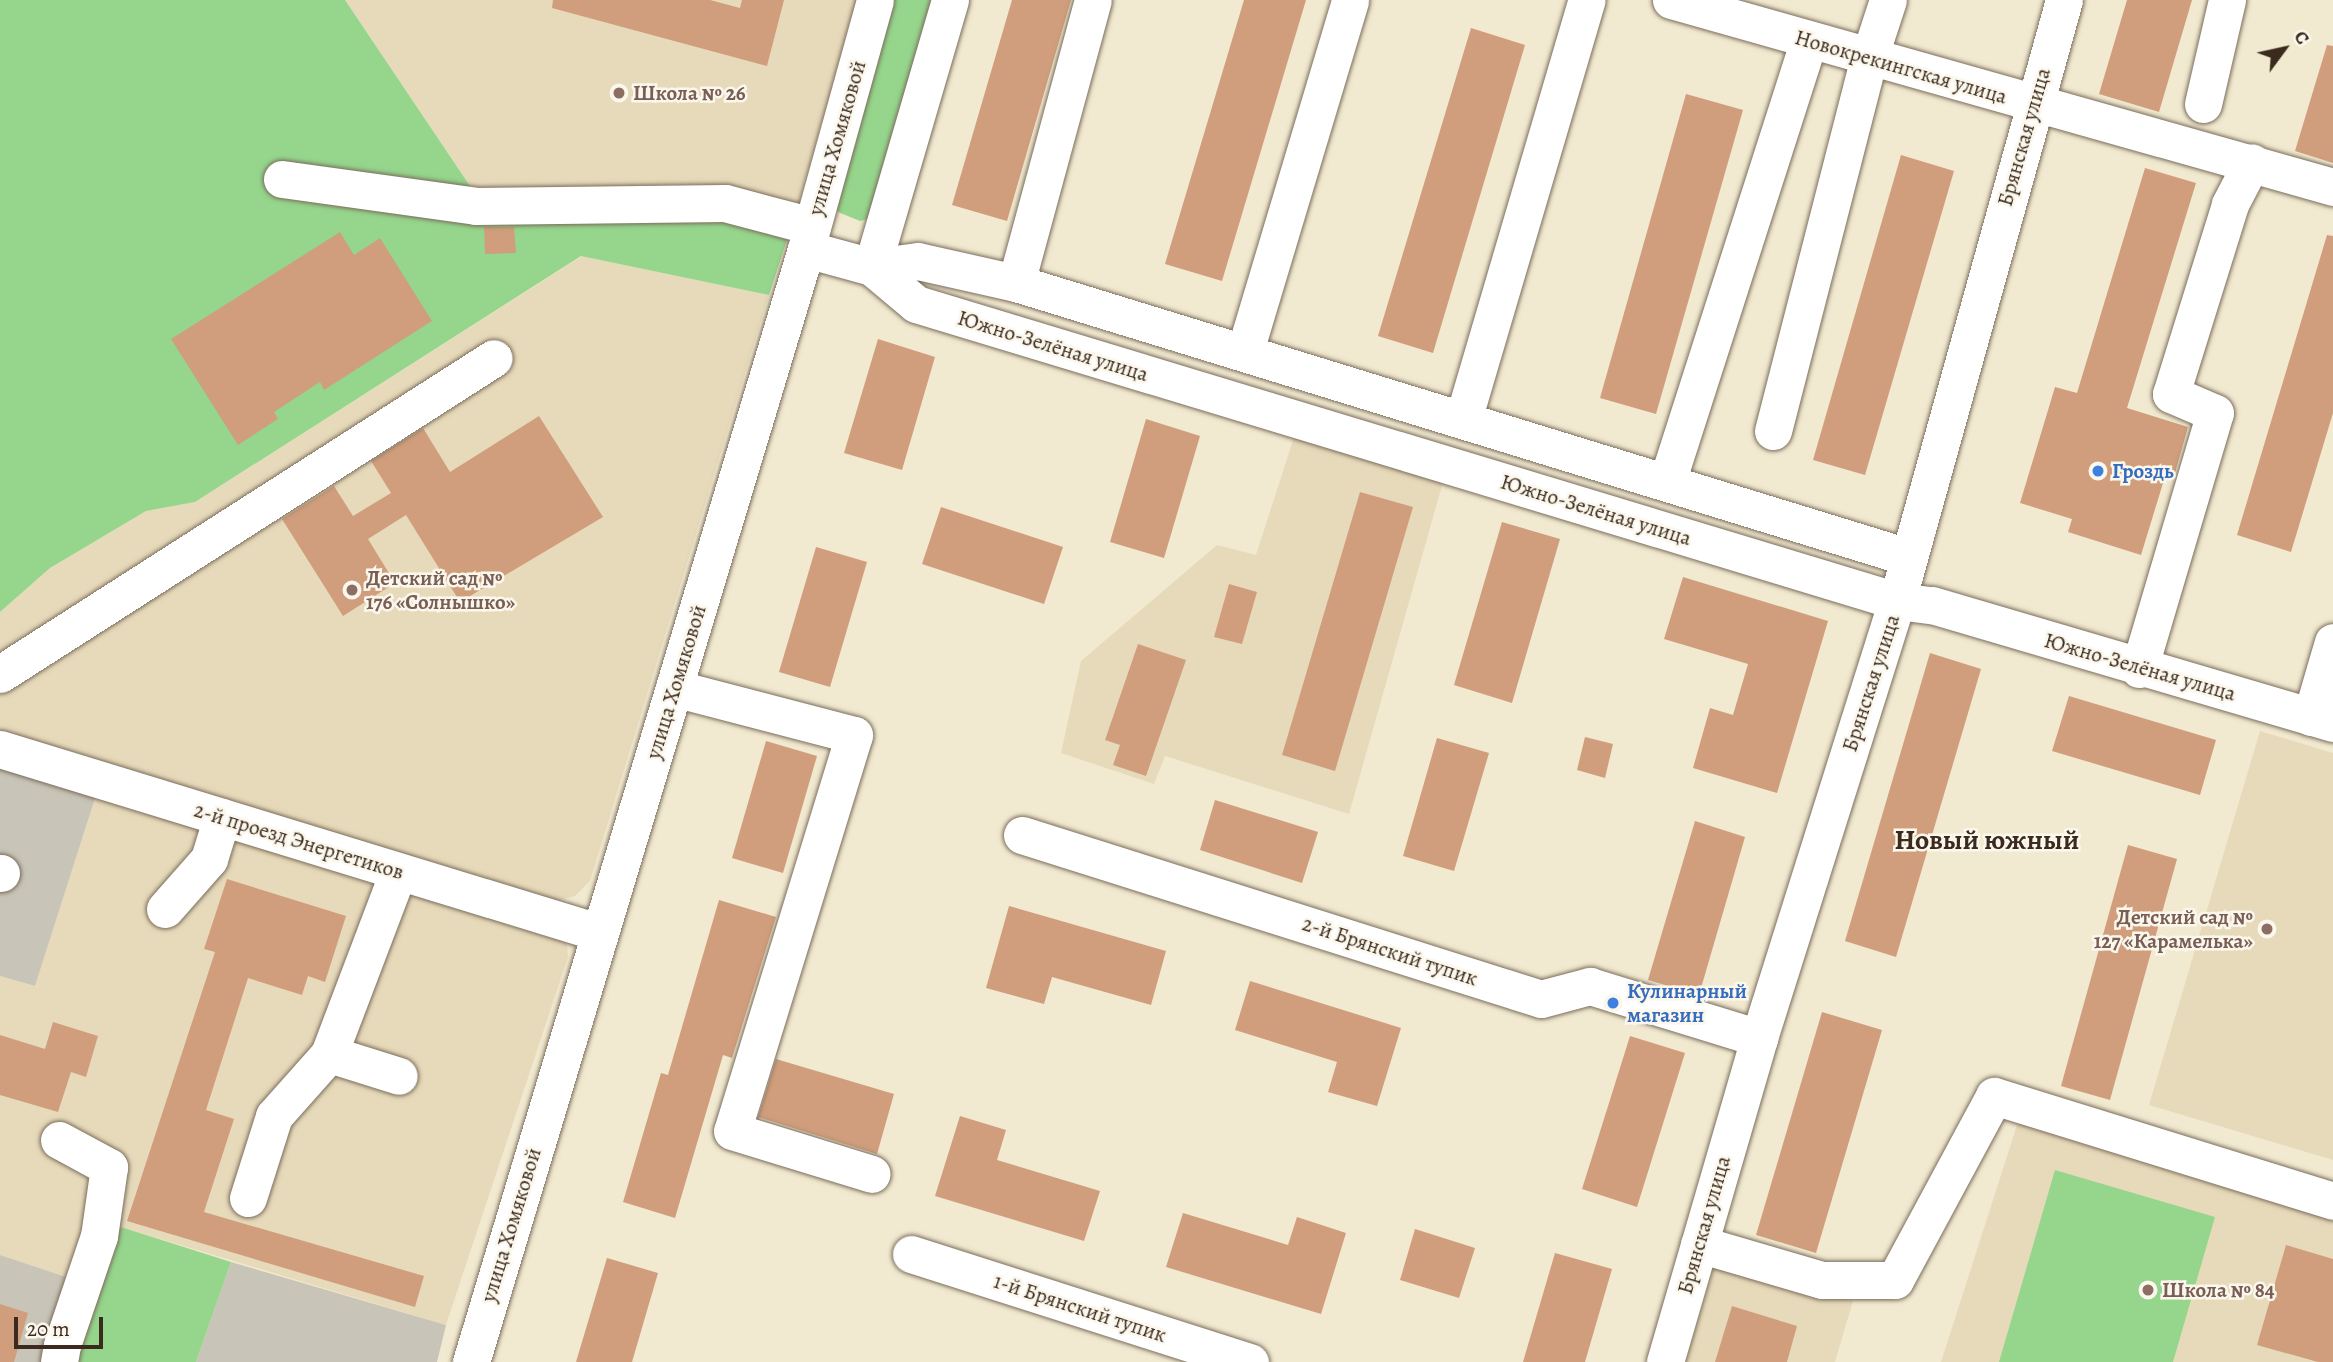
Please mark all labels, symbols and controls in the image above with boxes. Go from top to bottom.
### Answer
north arrow [2249,14,2319,84]
street label: Новокрекингская улица [1792,25,2010,109]
text: С [2288,26,2316,50]
street label: улица Хомяковой [803,58,871,218]
street label: Брянская улица [1992,65,2056,209]
place label: Школа № 26 [633,80,746,106]
marker: Школа № 26 [611,85,627,101]
street label: Южно-Зелёная улица [955,305,1151,387]
place label: Гроздь [2112,458,2174,484]
marker: Гроздь [2090,463,2106,479]
street label: Южно-Зелёная улица [1498,469,1694,551]
place label: Детский сад № 176 «Солнышко» [366,565,515,615]
marker: Детский сад № 176 «Солнышко» [344,582,360,598]
street label: улица Хомяковой [641,602,711,762]
street label: Брянская улица [1837,611,1905,755]
street label: Южно-Зелёная улица [2041,628,2239,706]
street label: 2-й проезд Энергетиков [191,797,407,885]
district label: Новый южный [1895,823,2079,857]
place label: Детский сад № 127 «Карамелька» [2094,904,2253,954]
street label: 2-й Брянский тупик [1299,911,1481,991]
marker: Детский сад № 127 «Карамелька» [2259,921,2275,937]
place label: Кулинарный магазин [1627,978,1747,1028]
marker: Кулинарный магазин [1605,995,1621,1011]
street label: улица Хомяковой [476,1145,546,1305]
street label: Брянская улица [1672,1153,1736,1297]
street label: 1-й Брянский тупик [991,1268,1169,1348]
place label: Школа № 84 [2162,1277,2275,1303]
marker: Школа № 84 [2140,1282,2156,1298]
scale bar [18,1302,107,1346]
text: 20 m [27,1315,70,1343]

